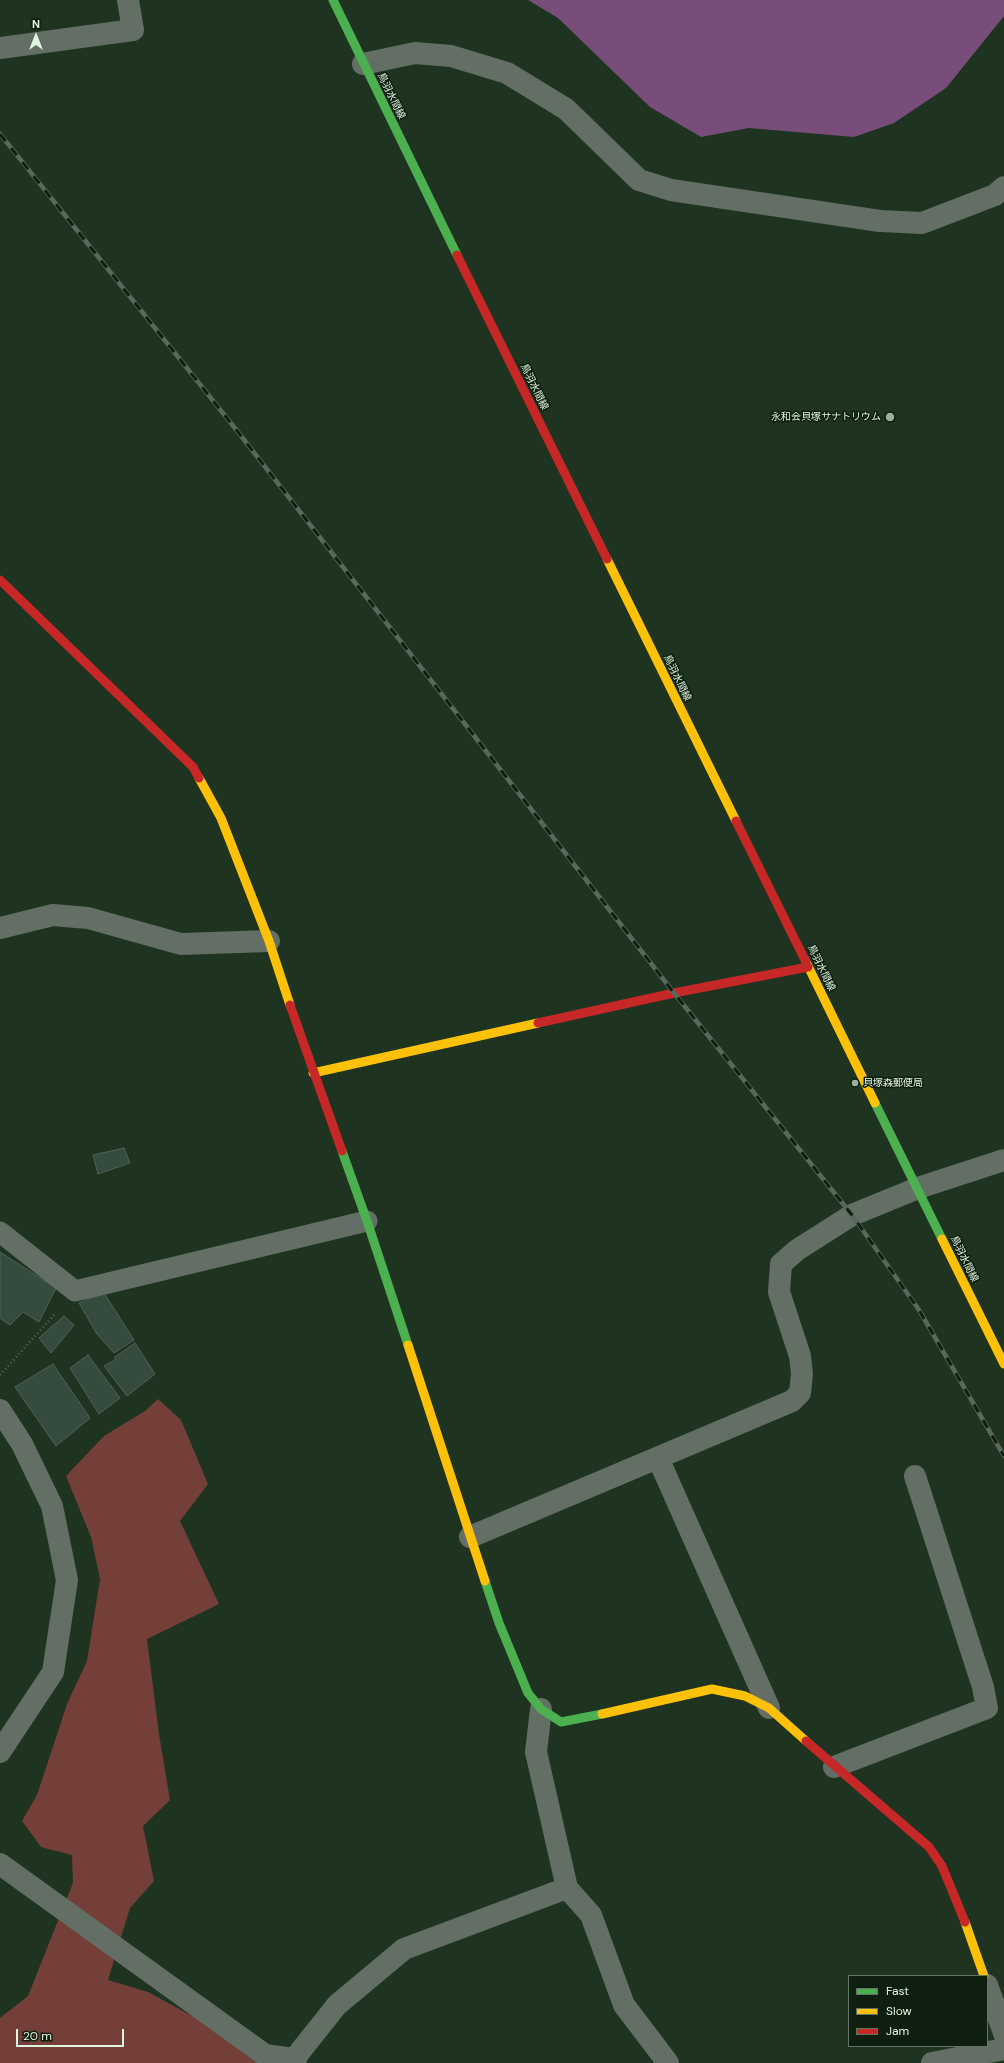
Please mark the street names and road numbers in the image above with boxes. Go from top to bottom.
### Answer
street label: 鳥羽水間線 [375,71,407,121]
street label: 鳥羽水間線 [518,362,550,412]
street label: 鳥羽水間線 [661,653,693,703]
street label: 鳥羽水間線 [805,943,837,993]
street label: 鳥羽水間線 [948,1234,980,1284]

